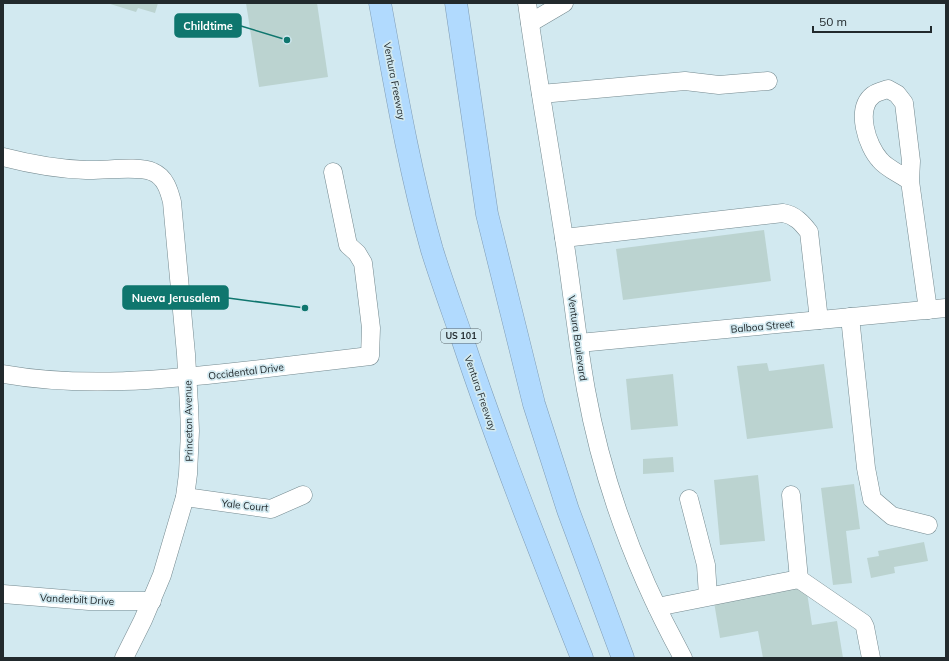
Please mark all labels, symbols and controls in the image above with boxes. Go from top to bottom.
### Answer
scale bar [813,8,931,34]
callout: Childtime [175,14,241,37]
text: 50 m [819,14,847,29]
text: Childtime [183,19,233,33]
street label: Ventura Freeway [381,41,409,122]
callout: Nueva Jerusalem [123,286,228,309]
text: Nueva Jerusalem [132,291,220,305]
street label: Ventura Boulevard [565,295,590,382]
street label: Balboa Street [730,317,795,336]
road number: US 101 [441,329,481,343]
street label: Ventura Freeway [462,354,500,433]
street label: Occidental Drive [208,360,285,383]
street label: Princeton Avenue [181,380,196,462]
street label: Yale Court [220,496,270,514]
street label: Vanderbilt Drive [39,591,114,608]

